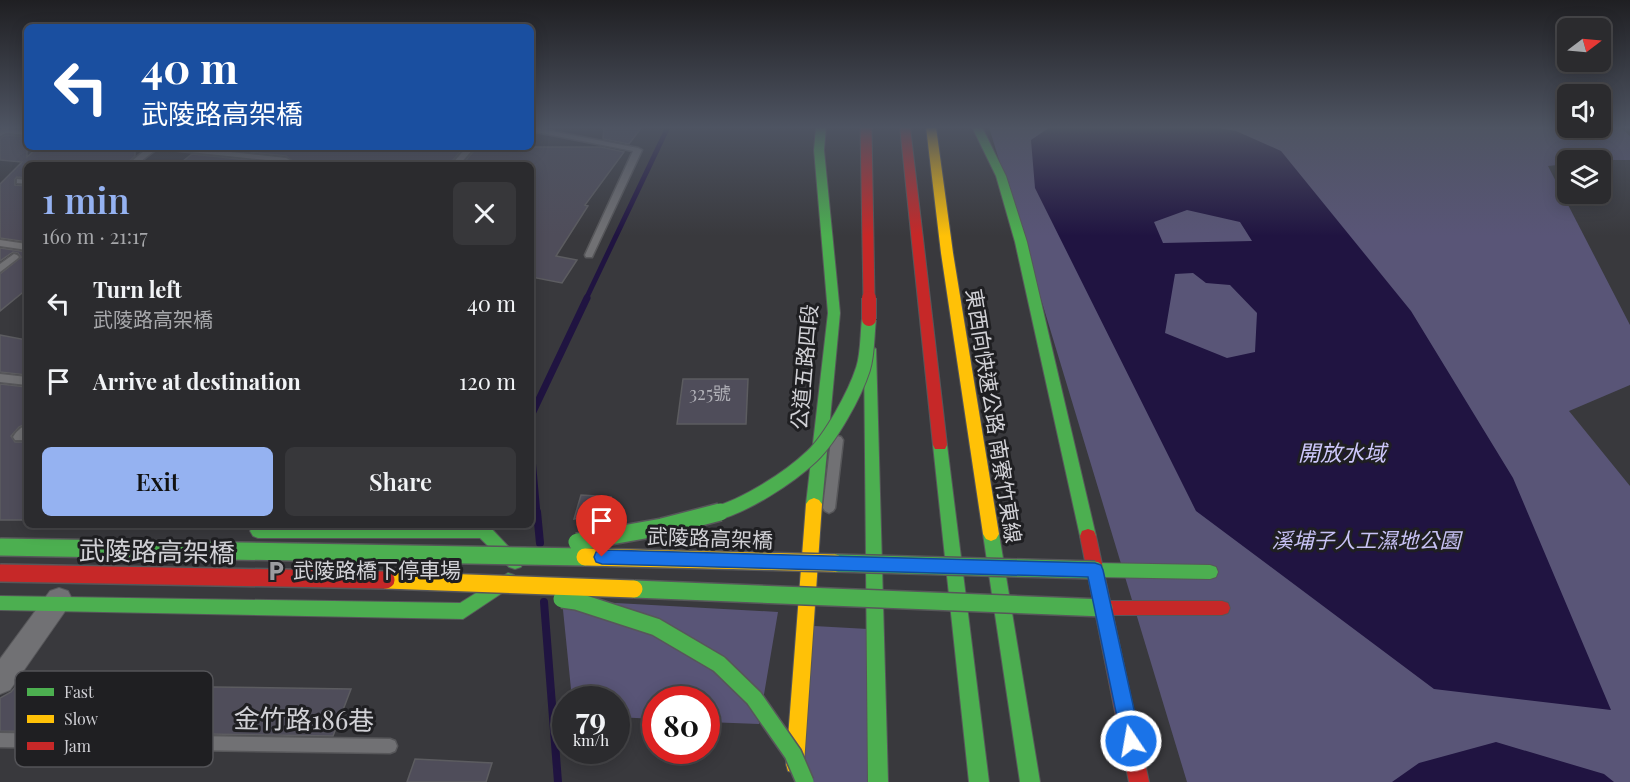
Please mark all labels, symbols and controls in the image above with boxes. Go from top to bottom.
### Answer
north arrow [1557,18,1611,72]
map controls [1557,18,1611,204]
text: 40 m [141,39,238,95]
icon: left [42,48,120,126]
button: sound [1557,84,1611,138]
text: 武陵路高架橋 [141,95,303,131]
button: layers [1557,150,1611,204]
text: 1 min [42,175,130,223]
button: close [453,182,516,245]
text: 160 m · 21:17 [42,222,148,249]
text: Turn left [93,274,182,304]
street label: 東西向快速公路 南寮竹東線 [961,286,1029,545]
icon: left [42,287,75,320]
text: 40 m [467,288,516,318]
street label: 公道五路四段 [784,303,822,431]
text: 武陵路高架橋 [93,305,213,332]
icon: arrive [42,365,75,398]
text: Arrive at destination [93,366,301,396]
text: 120 m [459,366,516,396]
house number: 325號 [689,381,731,405]
water label: 開放水域 [1298,437,1389,467]
button: Exit [42,447,273,516]
button: Share [285,447,516,516]
pin [576,495,627,557]
icon: arrive [585,504,618,537]
street label: 武陵路高架橋 [647,521,774,553]
park label: 溪埔子人工濕地公園 [1272,525,1463,553]
street label: 武陵路高架橋 [79,532,235,569]
place label: 武陵路橋下停車場 [293,555,461,583]
parking icon: 武陵路橋下停車場 [264,559,288,583]
legend [15,671,213,767]
text: Fast [64,681,94,702]
speed limit sign: 80 [642,686,720,764]
text: 79 [576,698,606,738]
street label: 金竹路186巷 [233,700,375,737]
text: Slow [64,708,99,729]
position arrow [1099,709,1163,773]
text: km/h [573,730,609,750]
text: Jam [63,735,91,756]

